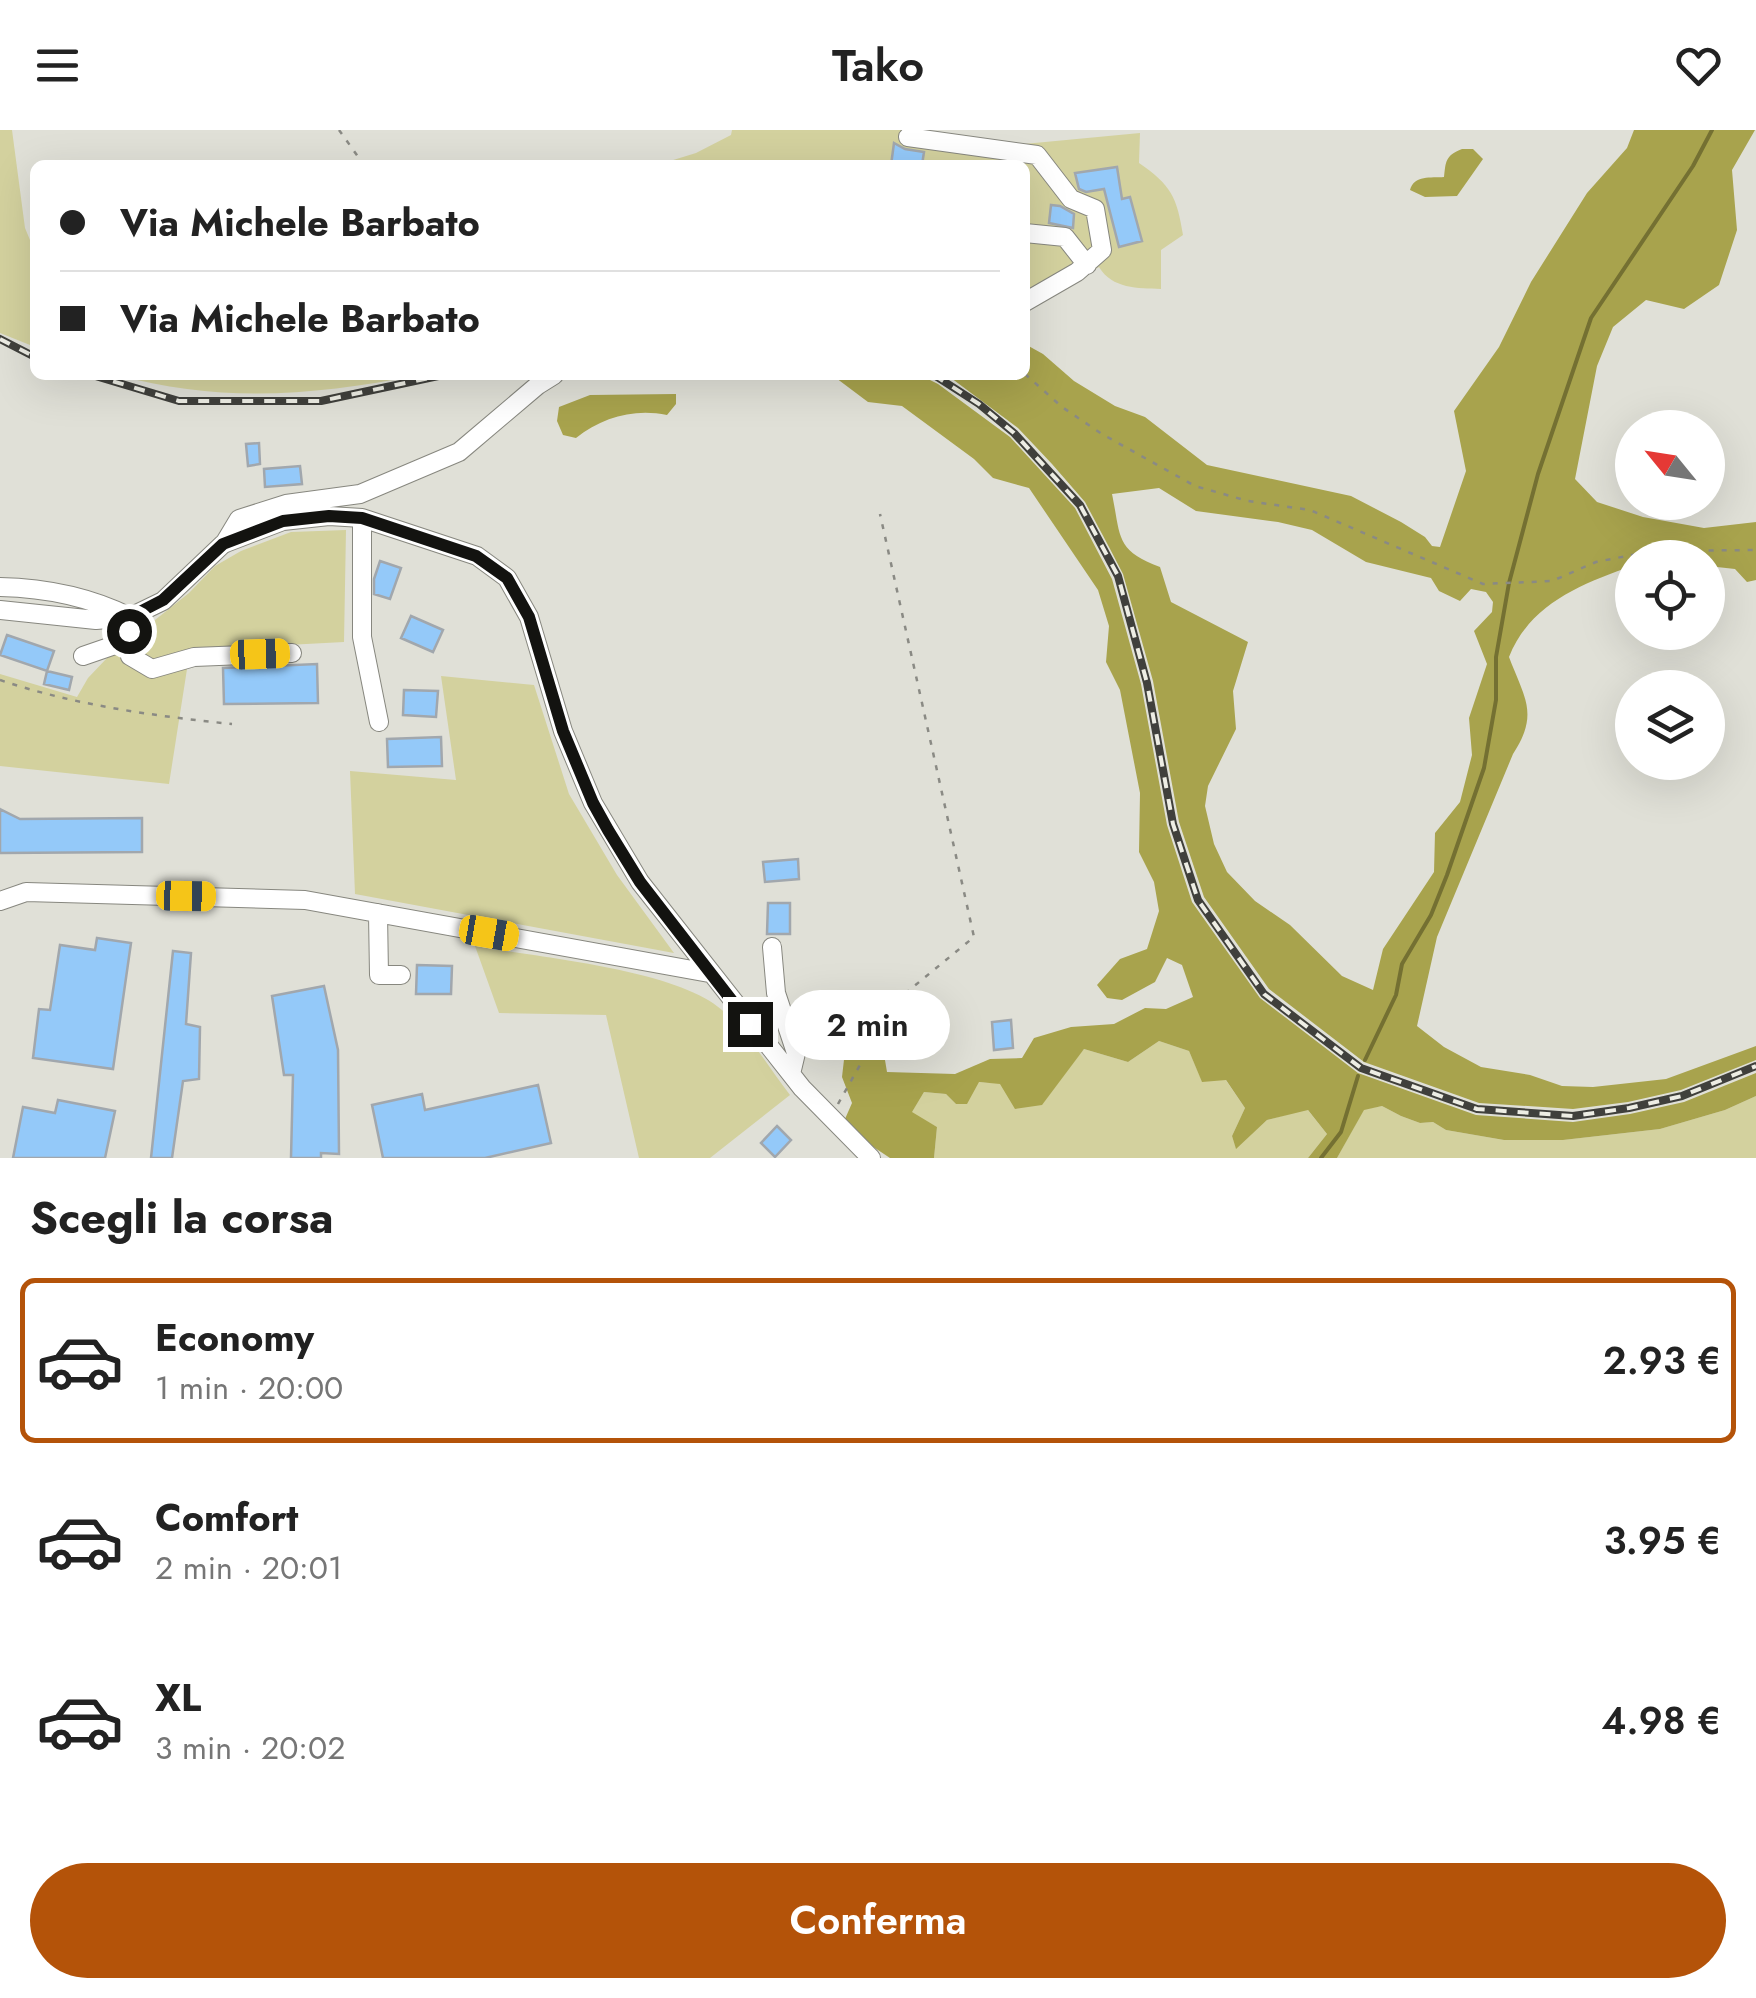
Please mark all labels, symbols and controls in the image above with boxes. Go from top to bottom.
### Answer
text: Tako [832,33,924,98]
icon: menu [30,38,85,93]
icon: heart [1671,38,1726,93]
text: Via Michele Barbato [120,195,480,250]
text: Via Michele Barbato [120,291,480,346]
north arrow [1615,410,1725,520]
map controls [1615,410,1725,780]
button: locate [1615,540,1725,650]
route start [107,609,152,654]
car [229,638,291,670]
button: layers [1615,670,1725,780]
car [156,880,216,912]
car [457,913,521,953]
callout: 2 min [785,989,950,1059]
route end [728,1002,773,1047]
text: 2 min [826,1002,909,1048]
text: Scegli la corsa [30,1185,334,1250]
text: Economy [155,1310,314,1365]
icon: car [35,1316,125,1406]
text: 2.93 € [1603,1333,1721,1388]
text: 1 min · 20:00 [155,1365,343,1411]
text: Comfort [155,1490,298,1545]
icon: car [35,1496,125,1586]
text: 3.95 € [1604,1513,1721,1568]
text: 2 min · 20:01 [155,1545,342,1591]
text: XL [155,1670,201,1725]
icon: car [35,1676,125,1766]
text: 4.98 € [1601,1693,1721,1748]
text: 3 min · 20:02 [155,1725,345,1771]
button: Conferma [30,1863,1726,1978]

